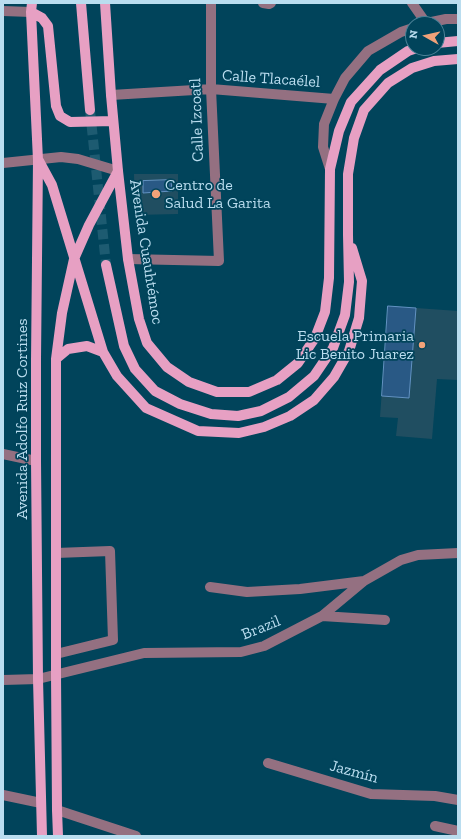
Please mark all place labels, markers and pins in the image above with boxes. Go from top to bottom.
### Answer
place label: Centro de Salud La Garita [165,175,271,213]
marker: Centro de Salud La Garita [150,188,162,200]
place label: Escuela Primaria Lic Benito Juarez [296,326,414,364]
marker: Escuela Primaria Lic Benito Juarez [417,340,427,350]

